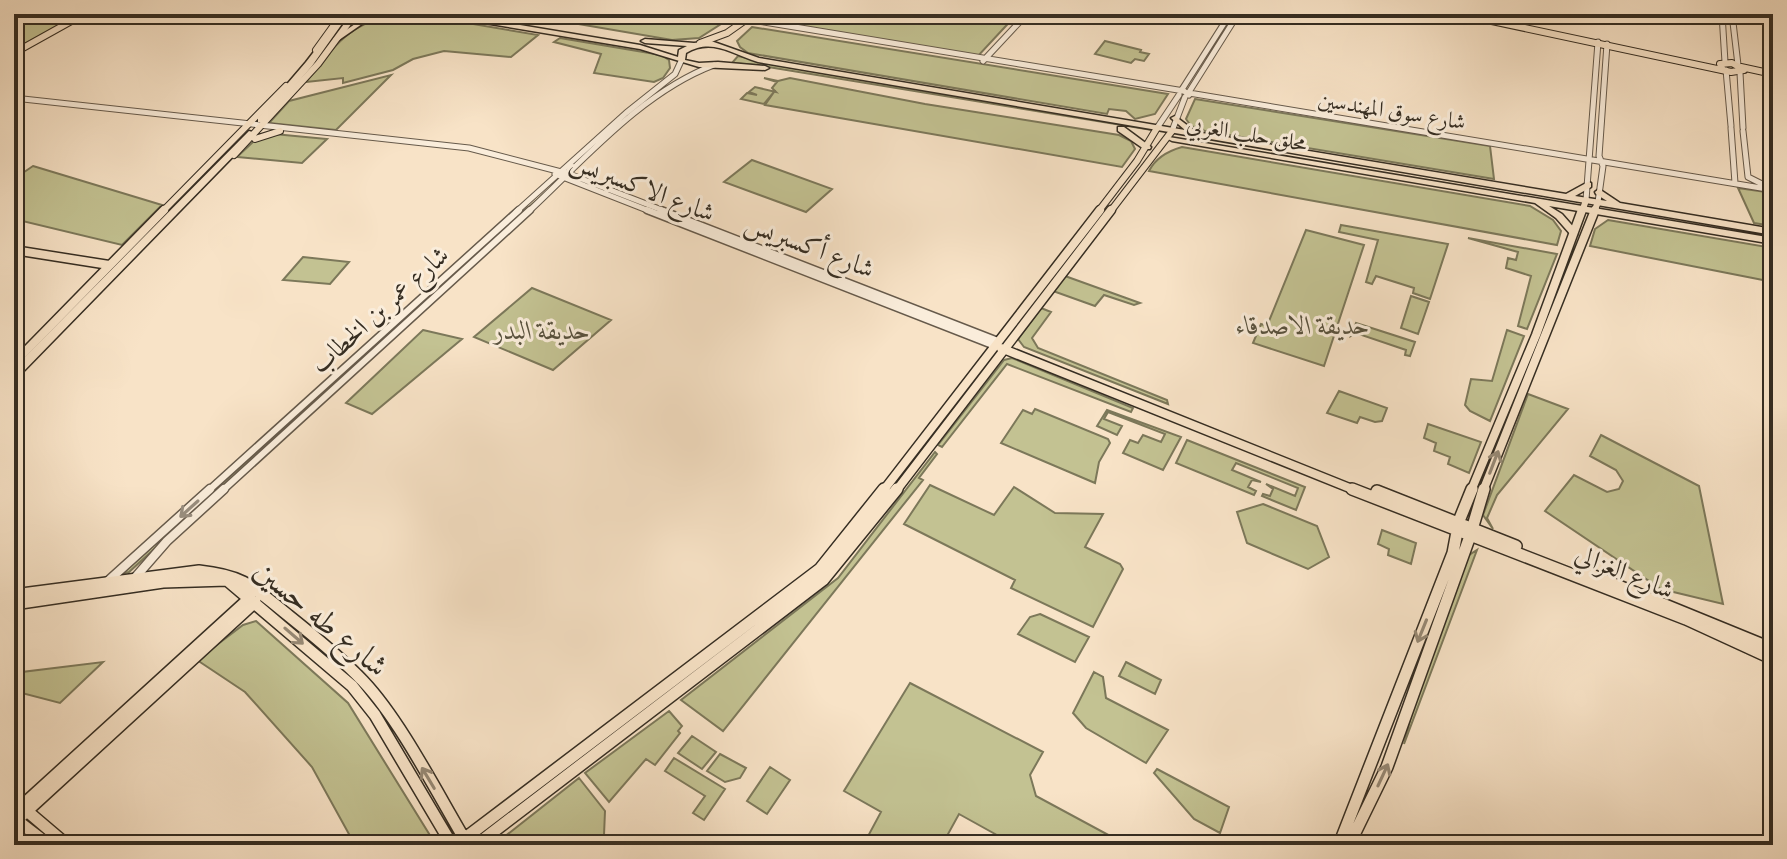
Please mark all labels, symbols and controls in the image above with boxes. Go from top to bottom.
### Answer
street label: شارع سوق المهندسين [1315,83,1468,140]
street label: محلق حلب الغربي [1184,107,1310,162]
street label: شارع الاكسبريس [564,141,721,234]
street label: شارع أكسبريس [738,202,880,290]
street label: شارع عمر بن الخطاب [301,236,459,384]
park label: حديقة الاصدقاء [1236,305,1370,344]
park label: حديقة البدر [492,310,591,349]
one-way arrow [1488,450,1502,475]
one-way arrow [179,499,199,517]
street label: شارع الغزالي [1568,533,1680,611]
street label: شارع طه حسين [242,546,400,691]
one-way arrow [1414,618,1428,643]
one-way arrow [283,627,303,645]
one-way arrow [1376,763,1391,787]
one-way arrow [420,767,436,790]

